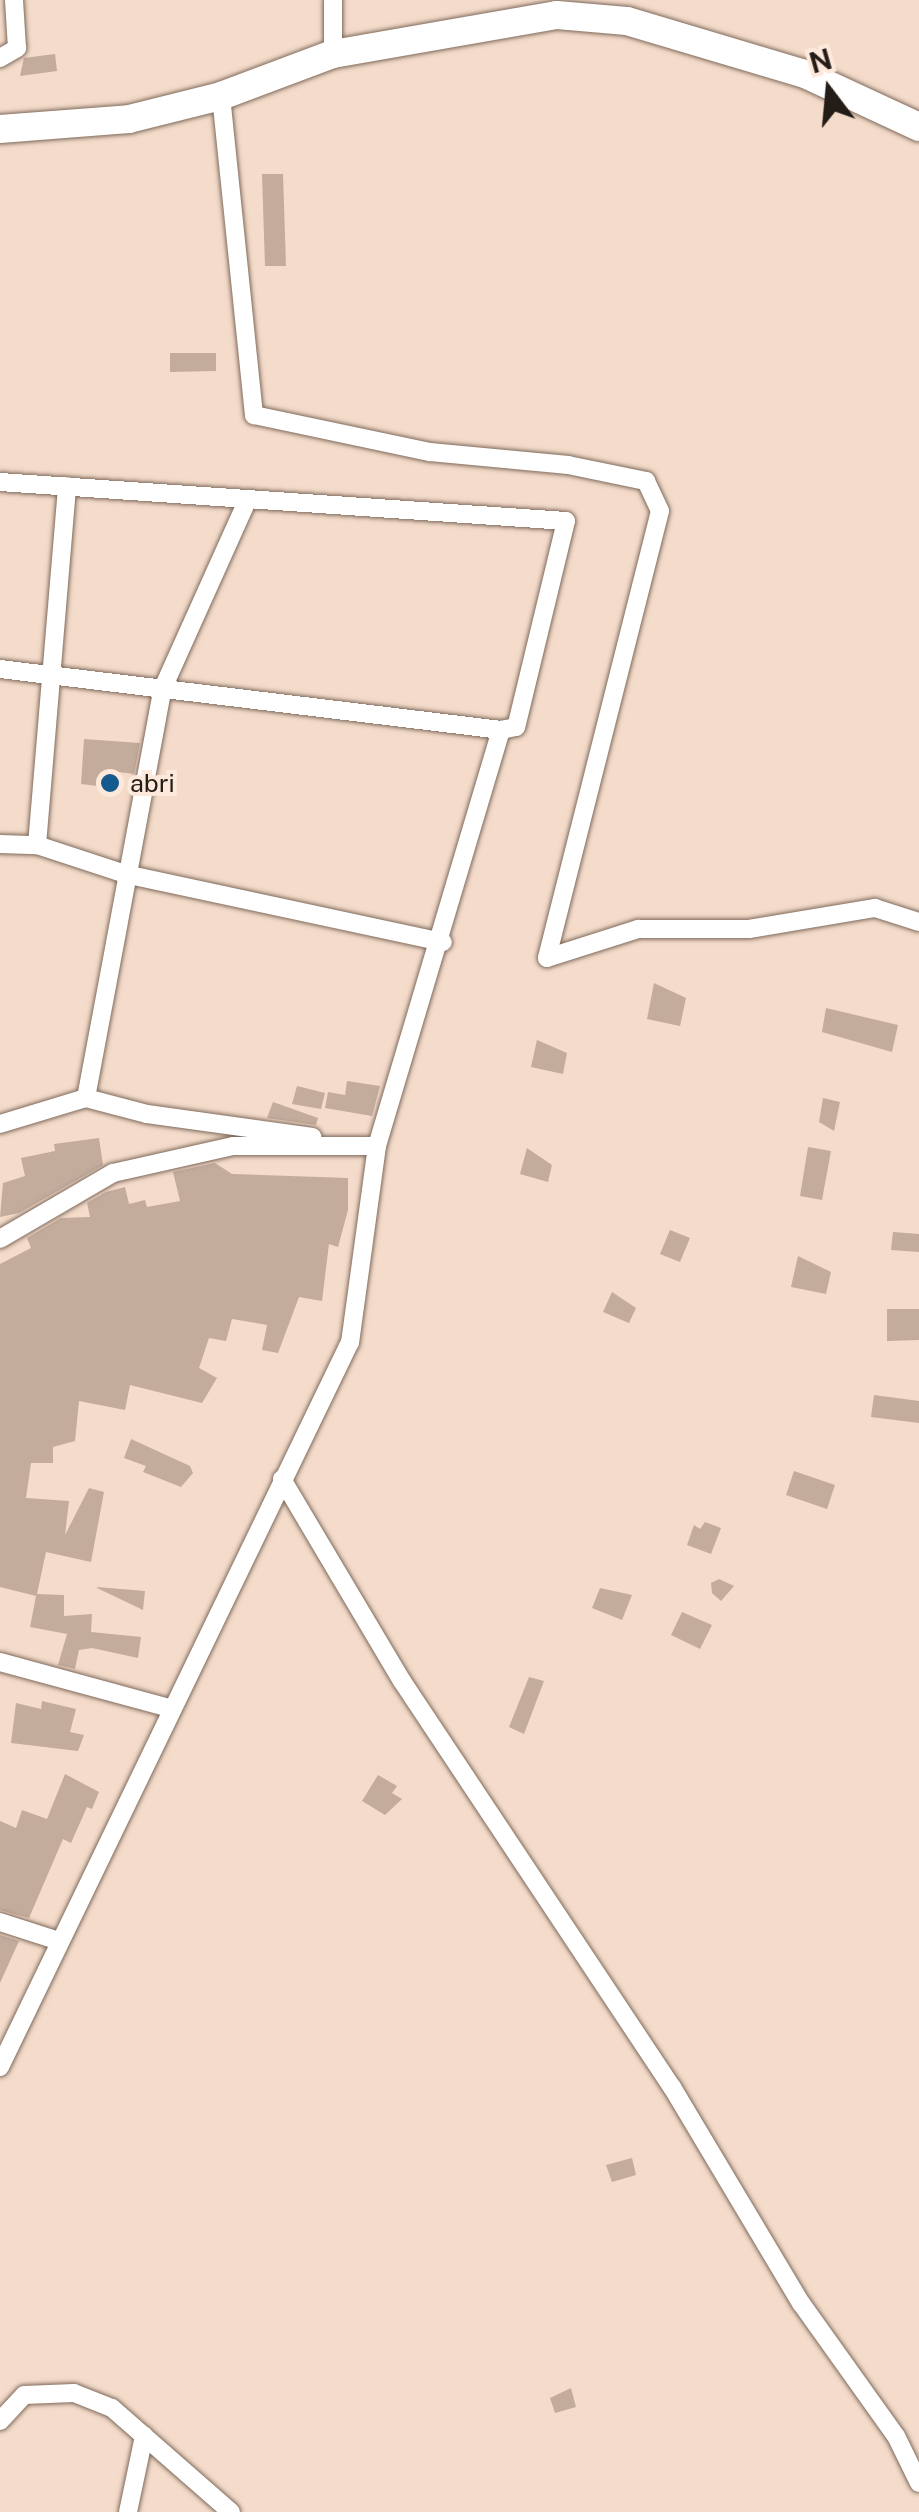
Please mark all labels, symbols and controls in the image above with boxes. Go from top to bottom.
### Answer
north arrow [779,40,879,140]
text: N [806,42,836,80]
place label: abri [130,768,175,798]
marker: abri [99,772,121,794]

